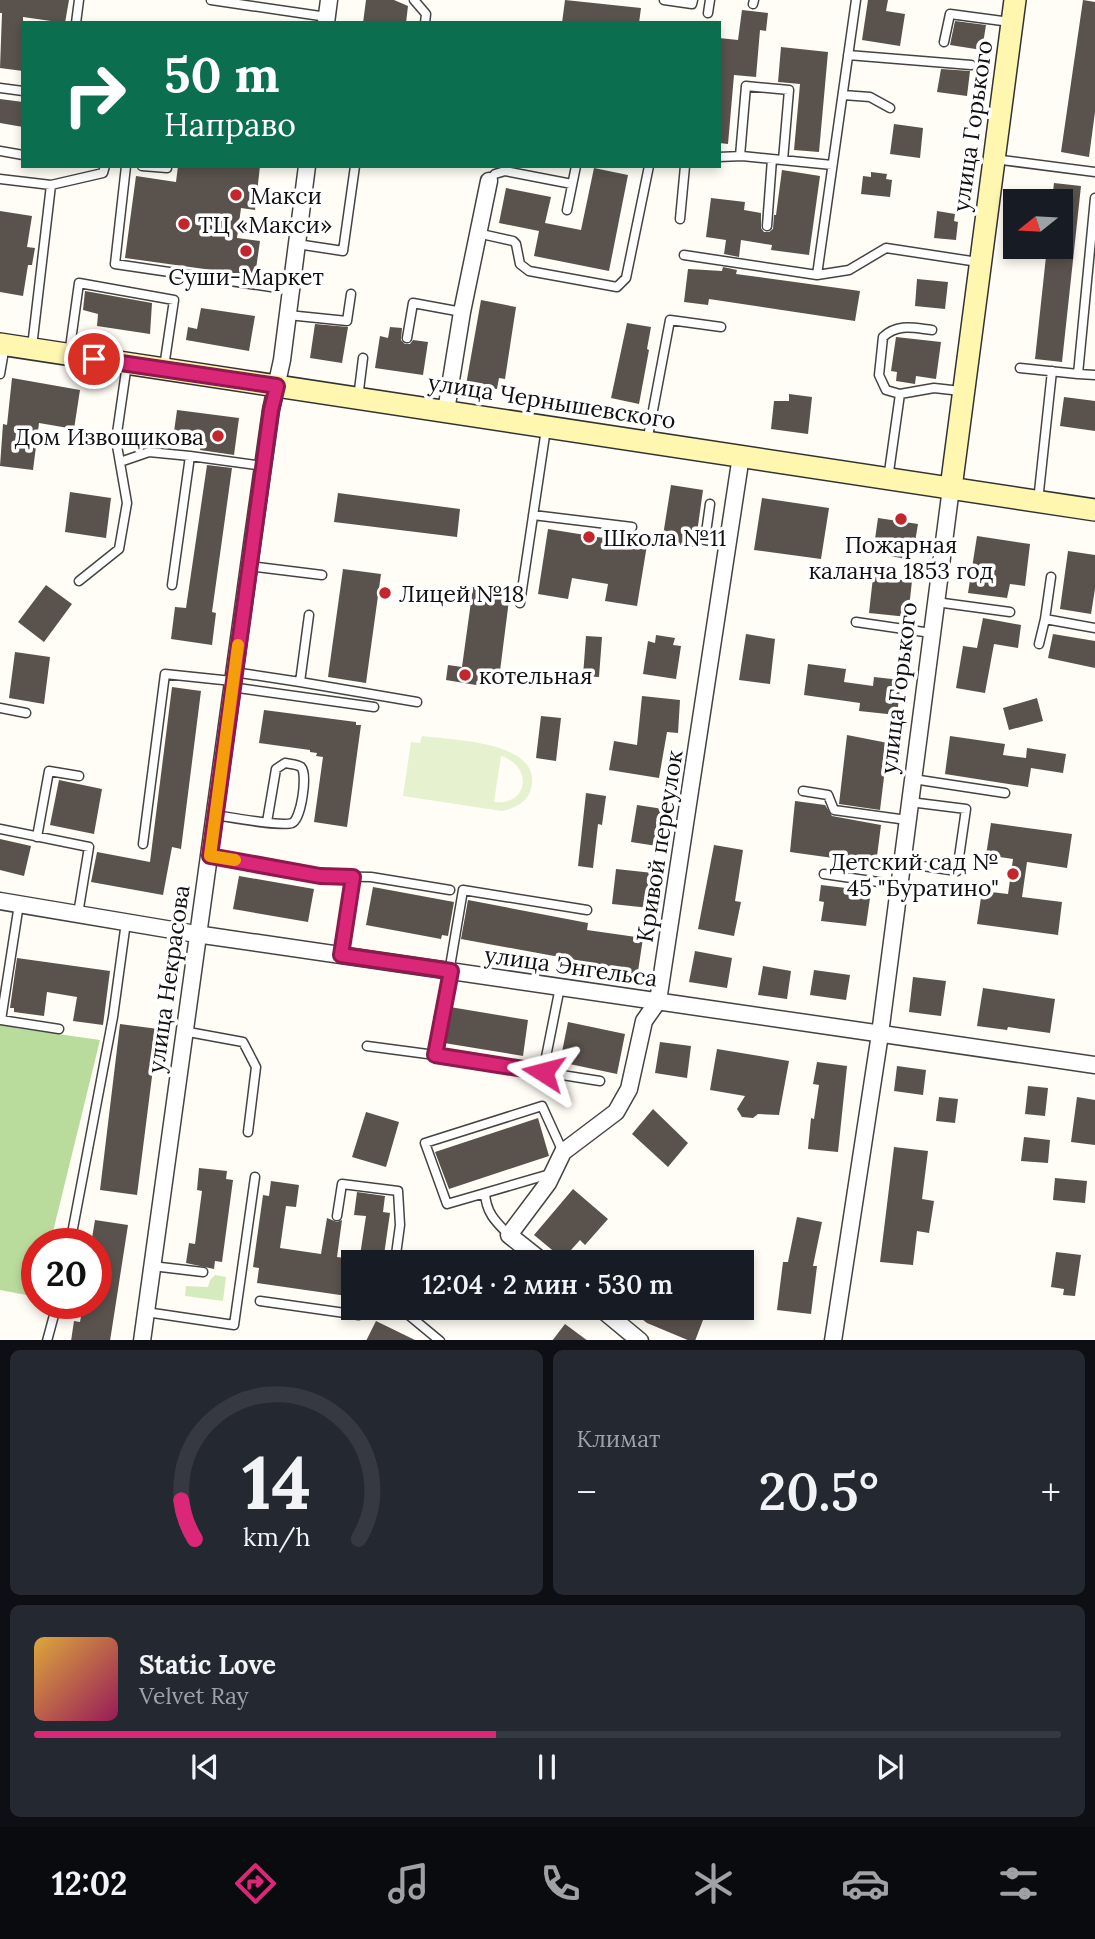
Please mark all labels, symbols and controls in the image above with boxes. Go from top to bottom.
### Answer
street label: улица Горького [946,38,998,214]
text: 50 m [164,43,280,105]
icon: right [49,49,140,140]
text: Направо [164,104,296,145]
place label: Макси [250,181,322,210]
marker: Макси [228,187,244,203]
north arrow [1003,189,1073,259]
map controls [1003,189,1073,259]
place label: ТЦ «Макси» [198,210,332,239]
marker: ТЦ «Макси» [176,216,192,232]
marker: Суши-Маркет [238,243,254,259]
place label: Суши-Маркет [168,262,324,291]
pin [64,329,124,389]
icon: arrive [75,340,113,378]
street label: улица Чернышевского [426,367,678,435]
place label: Дом Извощикова [14,422,204,451]
marker: Дом Извощикова [210,428,226,444]
marker: Пожарная каланча 1853 год [893,511,909,527]
place label: Школа №11 [603,523,727,552]
marker: Школа №11 [581,529,597,545]
place label: Пожарная каланча 1853 год [809,530,993,585]
place label: Лицей №18 [399,579,524,608]
marker: Лицей №18 [377,585,393,601]
street label: улица Горького [873,600,923,776]
place label: котельная [479,661,592,690]
marker: котельная [457,667,473,683]
street label: Кривой переулок [630,747,689,944]
place label: Детский сад № 45 "Буратино" [829,847,999,902]
marker: Детский сад № 45 "Буратино" [1005,866,1021,882]
street label: улица Некрасова [140,883,196,1075]
street label: улица Энгельса [483,940,659,993]
position arrow [506,1035,580,1109]
speed limit sign: 20 [21,1228,112,1319]
text: 12:04 · 2 мин · 530 m [422,1268,673,1301]
text: Климат [577,1424,660,1453]
text: 14 [242,1436,311,1529]
text: 20.5° [758,1458,879,1524]
text: − [577,1468,597,1516]
text: + [1041,1468,1061,1516]
text: km/h [242,1520,310,1552]
text: Static Love [139,1648,276,1681]
text: Velvet Ray [139,1681,249,1710]
icon: previous [186,1748,224,1786]
icon: pause [528,1748,566,1786]
icon: next [871,1748,909,1786]
icon: directions [231,1859,280,1908]
icon: music [384,1859,433,1908]
icon: phone [536,1859,585,1908]
icon: climate [689,1859,738,1908]
icon: car [841,1859,890,1908]
icon: filters [994,1859,1043,1908]
text: 12:02 [52,1863,127,1904]

